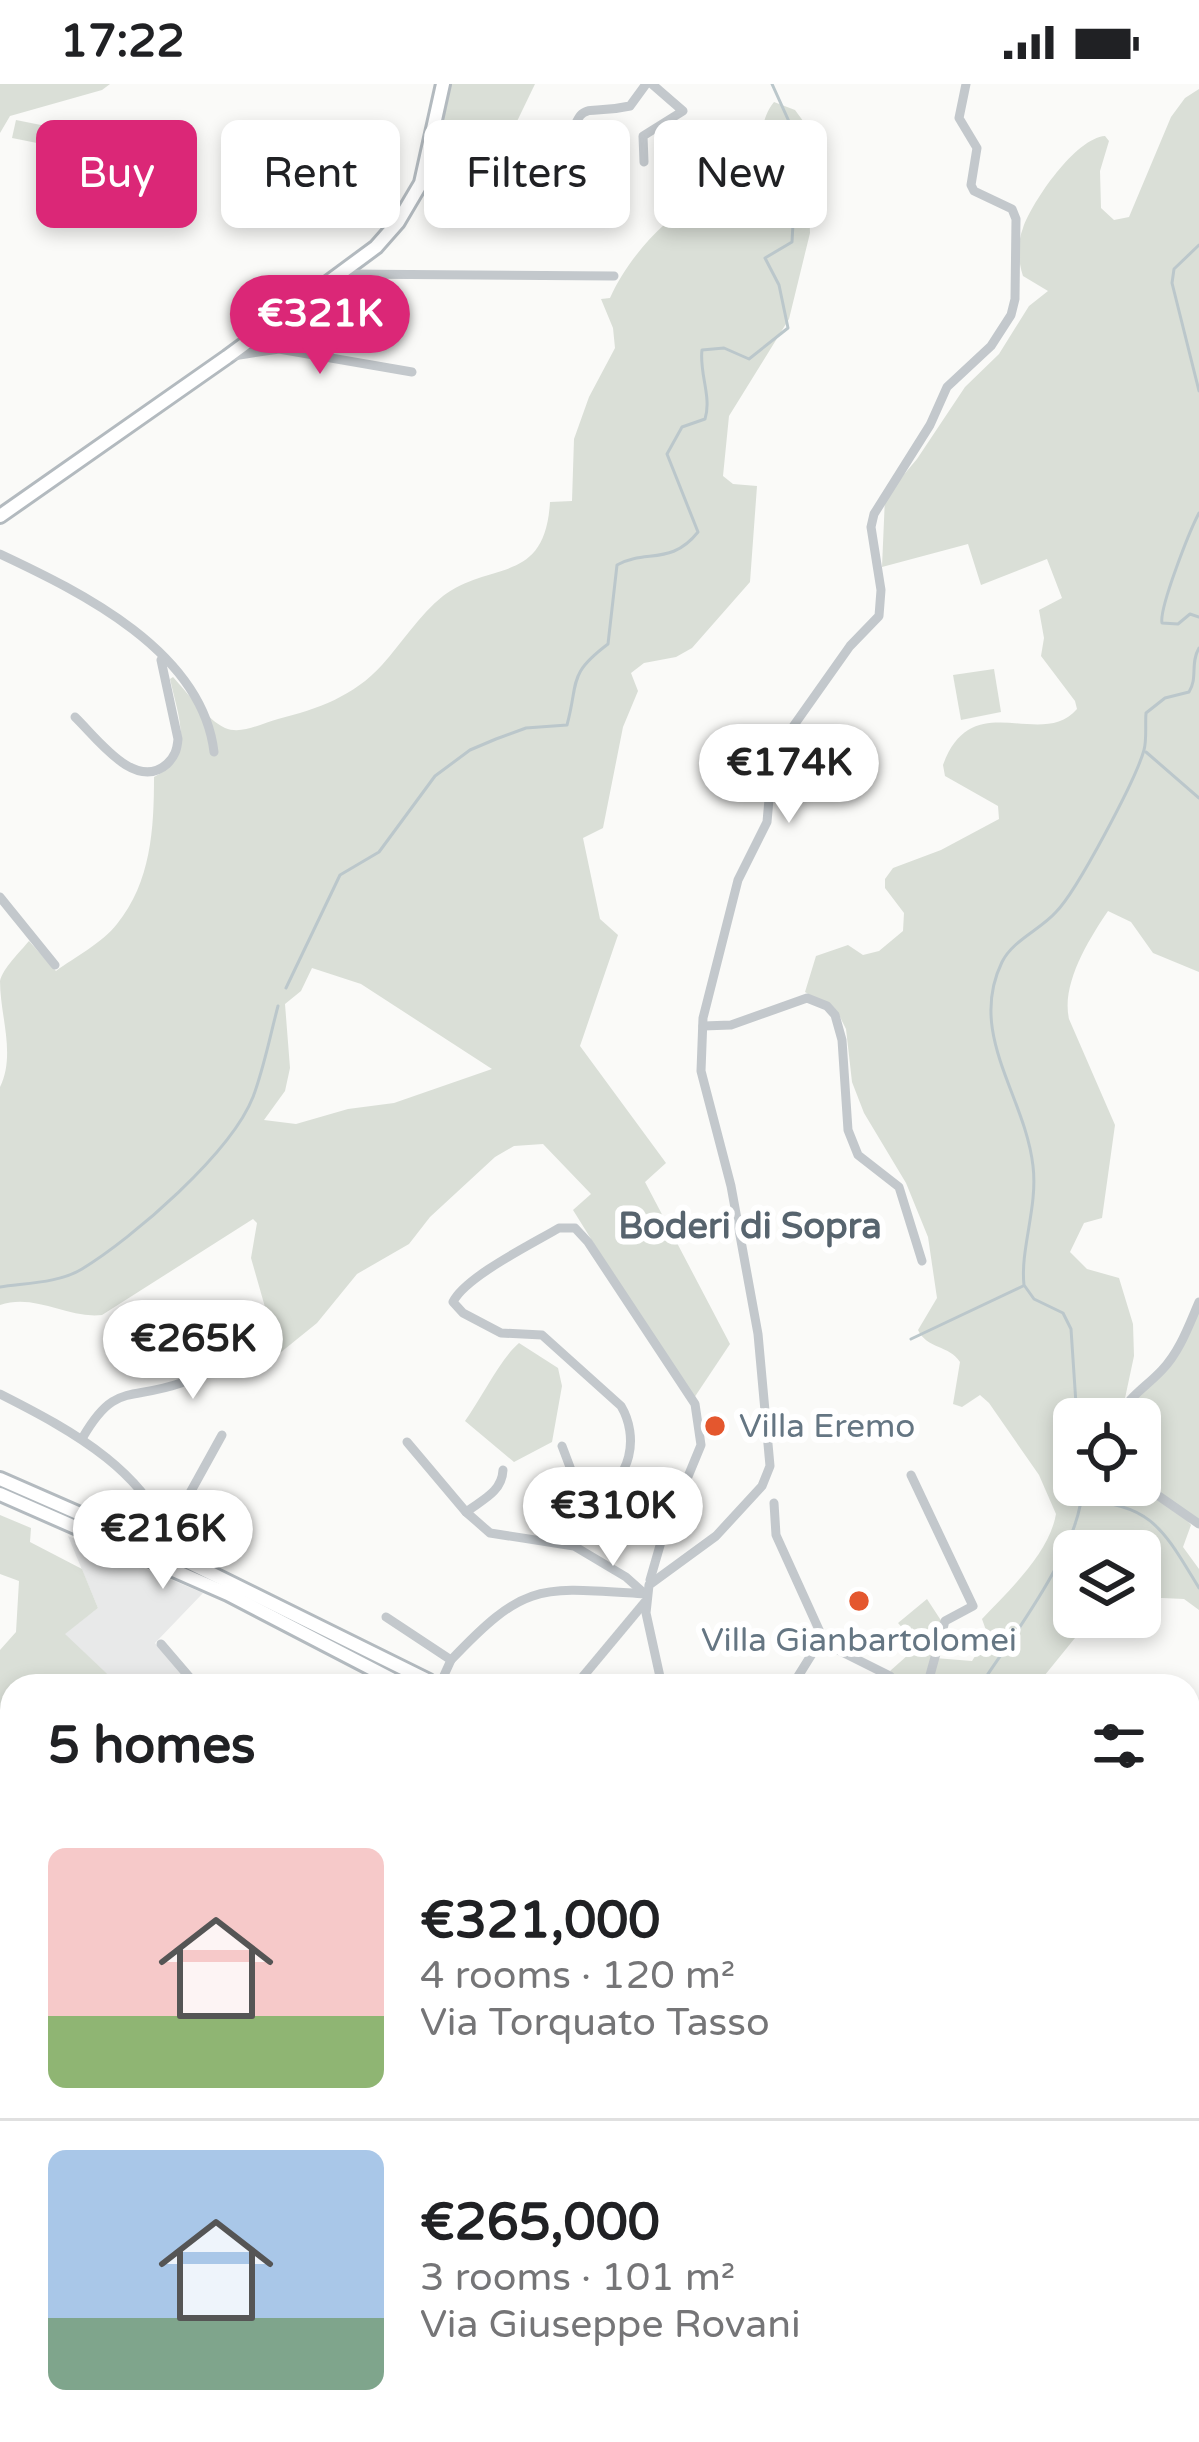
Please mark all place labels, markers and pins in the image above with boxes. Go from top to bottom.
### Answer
pin: €321K [236,275,404,377]
pin: €174K [705,724,873,826]
pin: €265K [109,1300,277,1402]
place label: Villa Eremo [739,1407,915,1446]
marker: Villa Eremo [702,1413,728,1439]
pin: €310K [529,1467,697,1569]
pin: €216K [79,1490,247,1592]
marker: Villa Gianbartolomei [846,1588,872,1614]
place label: Villa Gianbartolomei [701,1621,1017,1660]

